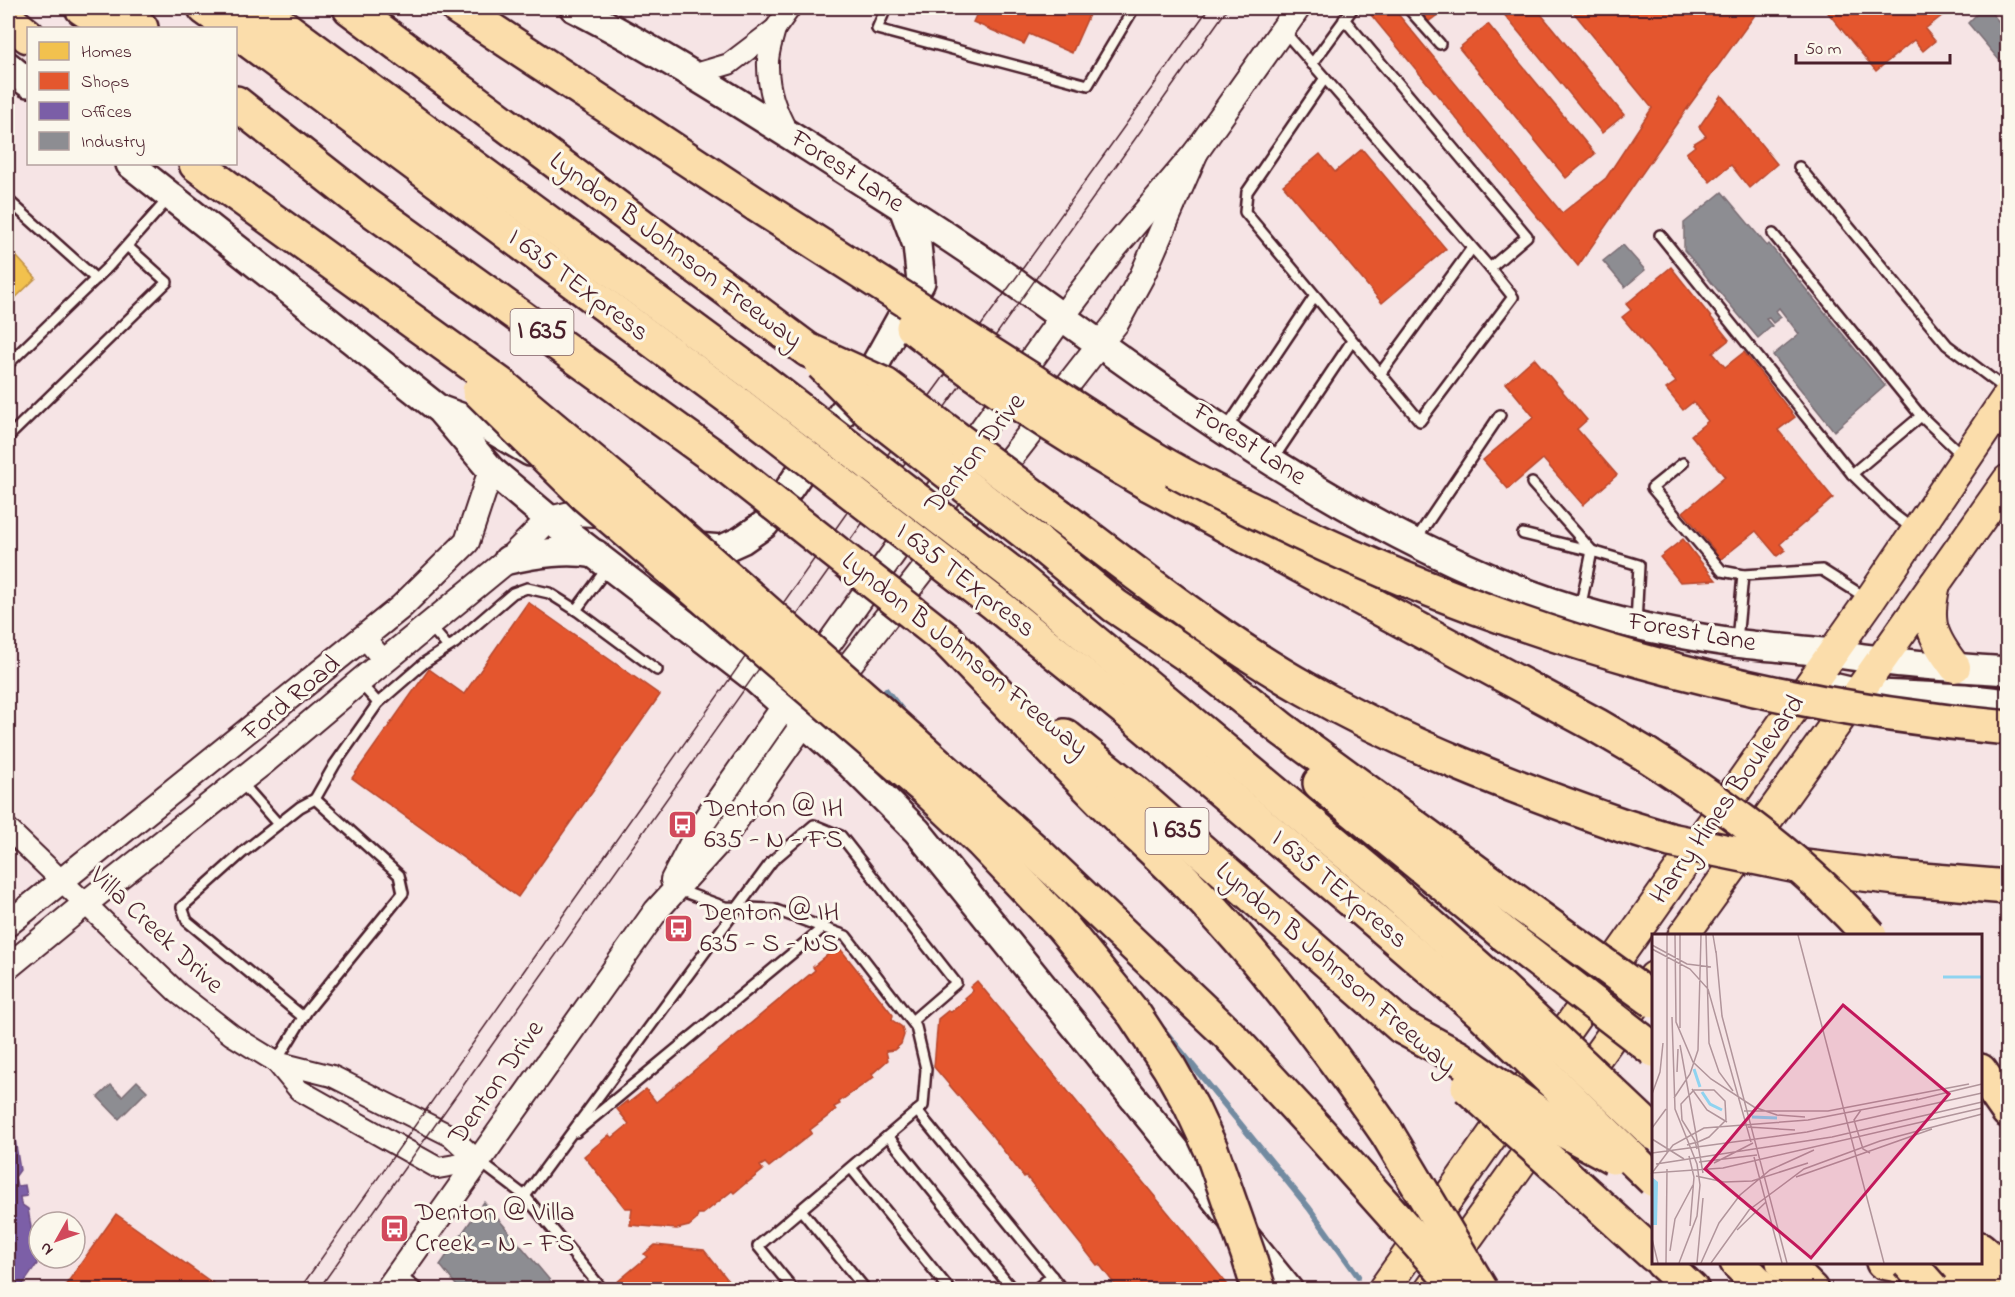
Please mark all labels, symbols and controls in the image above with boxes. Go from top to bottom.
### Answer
legend [27,27,237,165]
scale bar [1796,27,1950,65]
text: 50 m [1805,37,1842,63]
text: Homes [81,40,132,66]
text: Shops [81,70,129,96]
text: Offices [81,100,132,126]
street label: Forest Lane [781,120,913,224]
text: Industry [81,130,145,156]
street label: Lyndon B Johnson Freeway [540,143,810,359]
street label: I 635 TEXpress [501,222,655,350]
road number: I 635 [510,309,574,355]
street label: Denton Drive [915,384,1036,524]
street label: Forest Lane [1183,393,1315,497]
street label: I 635 TEXpress [887,514,1043,648]
street label: Lyndon B Johnson Freeway [832,543,1096,767]
street label: Forest Lane [1624,602,1760,664]
street label: Ford Road [233,646,350,753]
street label: Harry Hines Boulevard [1641,687,1815,913]
place label: Denton @ IH 635 - N - FS [703,790,843,860]
road number: I 635 [1146,808,1208,854]
bus stop icon: Denton @ IH 635 - N - FS [667,809,699,841]
street label: I 635 TEXpress [1262,821,1416,959]
street label: Lyndon B Johnson Freeway [1206,853,1464,1085]
street label: Villa Creek Drive [79,858,233,1004]
place label: Denton @ IH 635 - S - NS [699,894,839,964]
bus stop icon: Denton @ IH 635 - S - NS [663,913,695,945]
inset map [1652,934,1982,1264]
street label: Denton Drive [439,1012,555,1154]
place label: Denton @ Villa Creek - N - FS [414,1194,575,1264]
north arrow [27,1210,87,1270]
bus stop icon: Denton @ Villa Creek - N - FS [378,1213,410,1245]
text: N [34,1236,60,1260]

